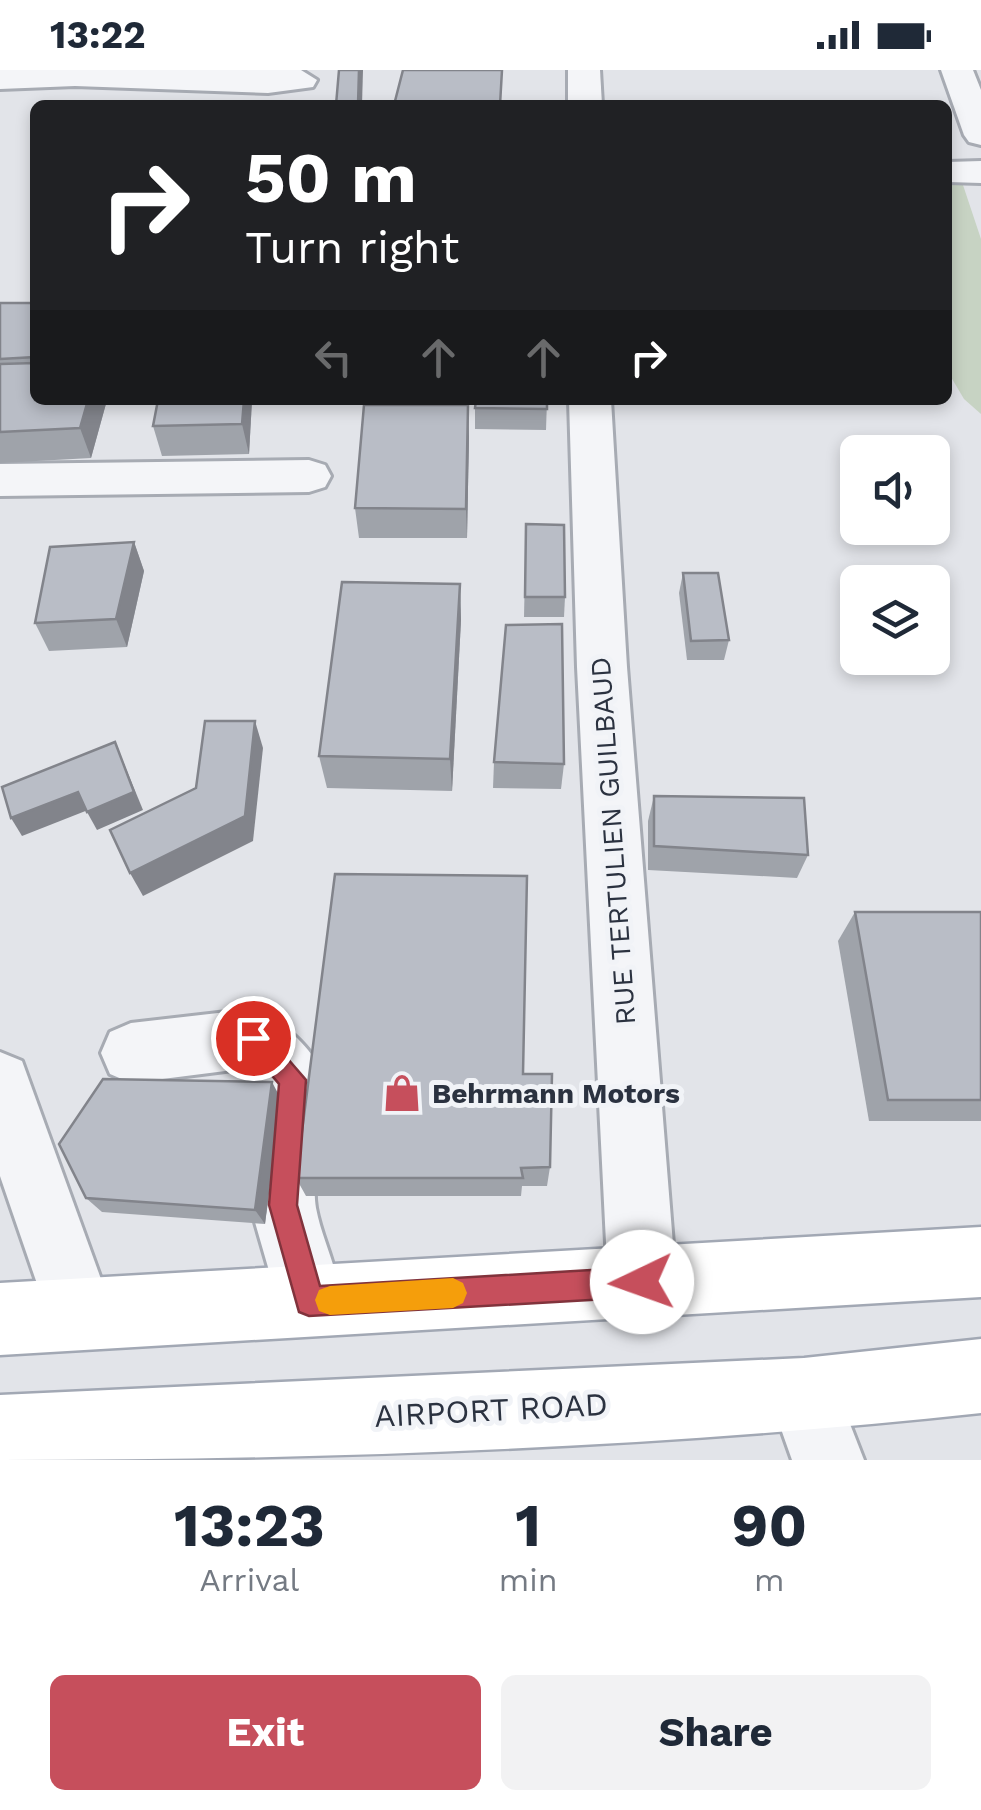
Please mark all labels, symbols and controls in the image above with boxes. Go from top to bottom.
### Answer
text: 13:22 [50,13,146,57]
text: 50 m [245,137,417,219]
icon: right [80,140,210,270]
text: Turn right [245,221,459,274]
icon: left [306,330,361,385]
icon: ahead [411,330,466,385]
icon: ahead [516,330,571,385]
icon: right [621,330,676,385]
map controls [840,435,950,675]
button: sound [840,435,950,545]
button: layers [840,565,950,675]
street label: RUE TERTULIEN GUILBAUD [584,656,642,1026]
pin [211,996,296,1081]
icon: arrive [226,1011,281,1066]
shop icon: Behrmann Motors [381,1072,423,1114]
place label: Behrmann Motors [432,1077,680,1110]
position arrow [590,1230,694,1334]
street label: AIRPORT ROAD [373,1385,609,1435]
text: 13:23 [174,1490,325,1561]
text: 1 [515,1490,541,1561]
text: 90 [731,1490,807,1561]
text: Arrival [199,1561,299,1599]
text: min [499,1561,558,1599]
text: m [754,1561,785,1599]
button: Exit [50,1675,481,1790]
button: Share [501,1675,931,1790]

